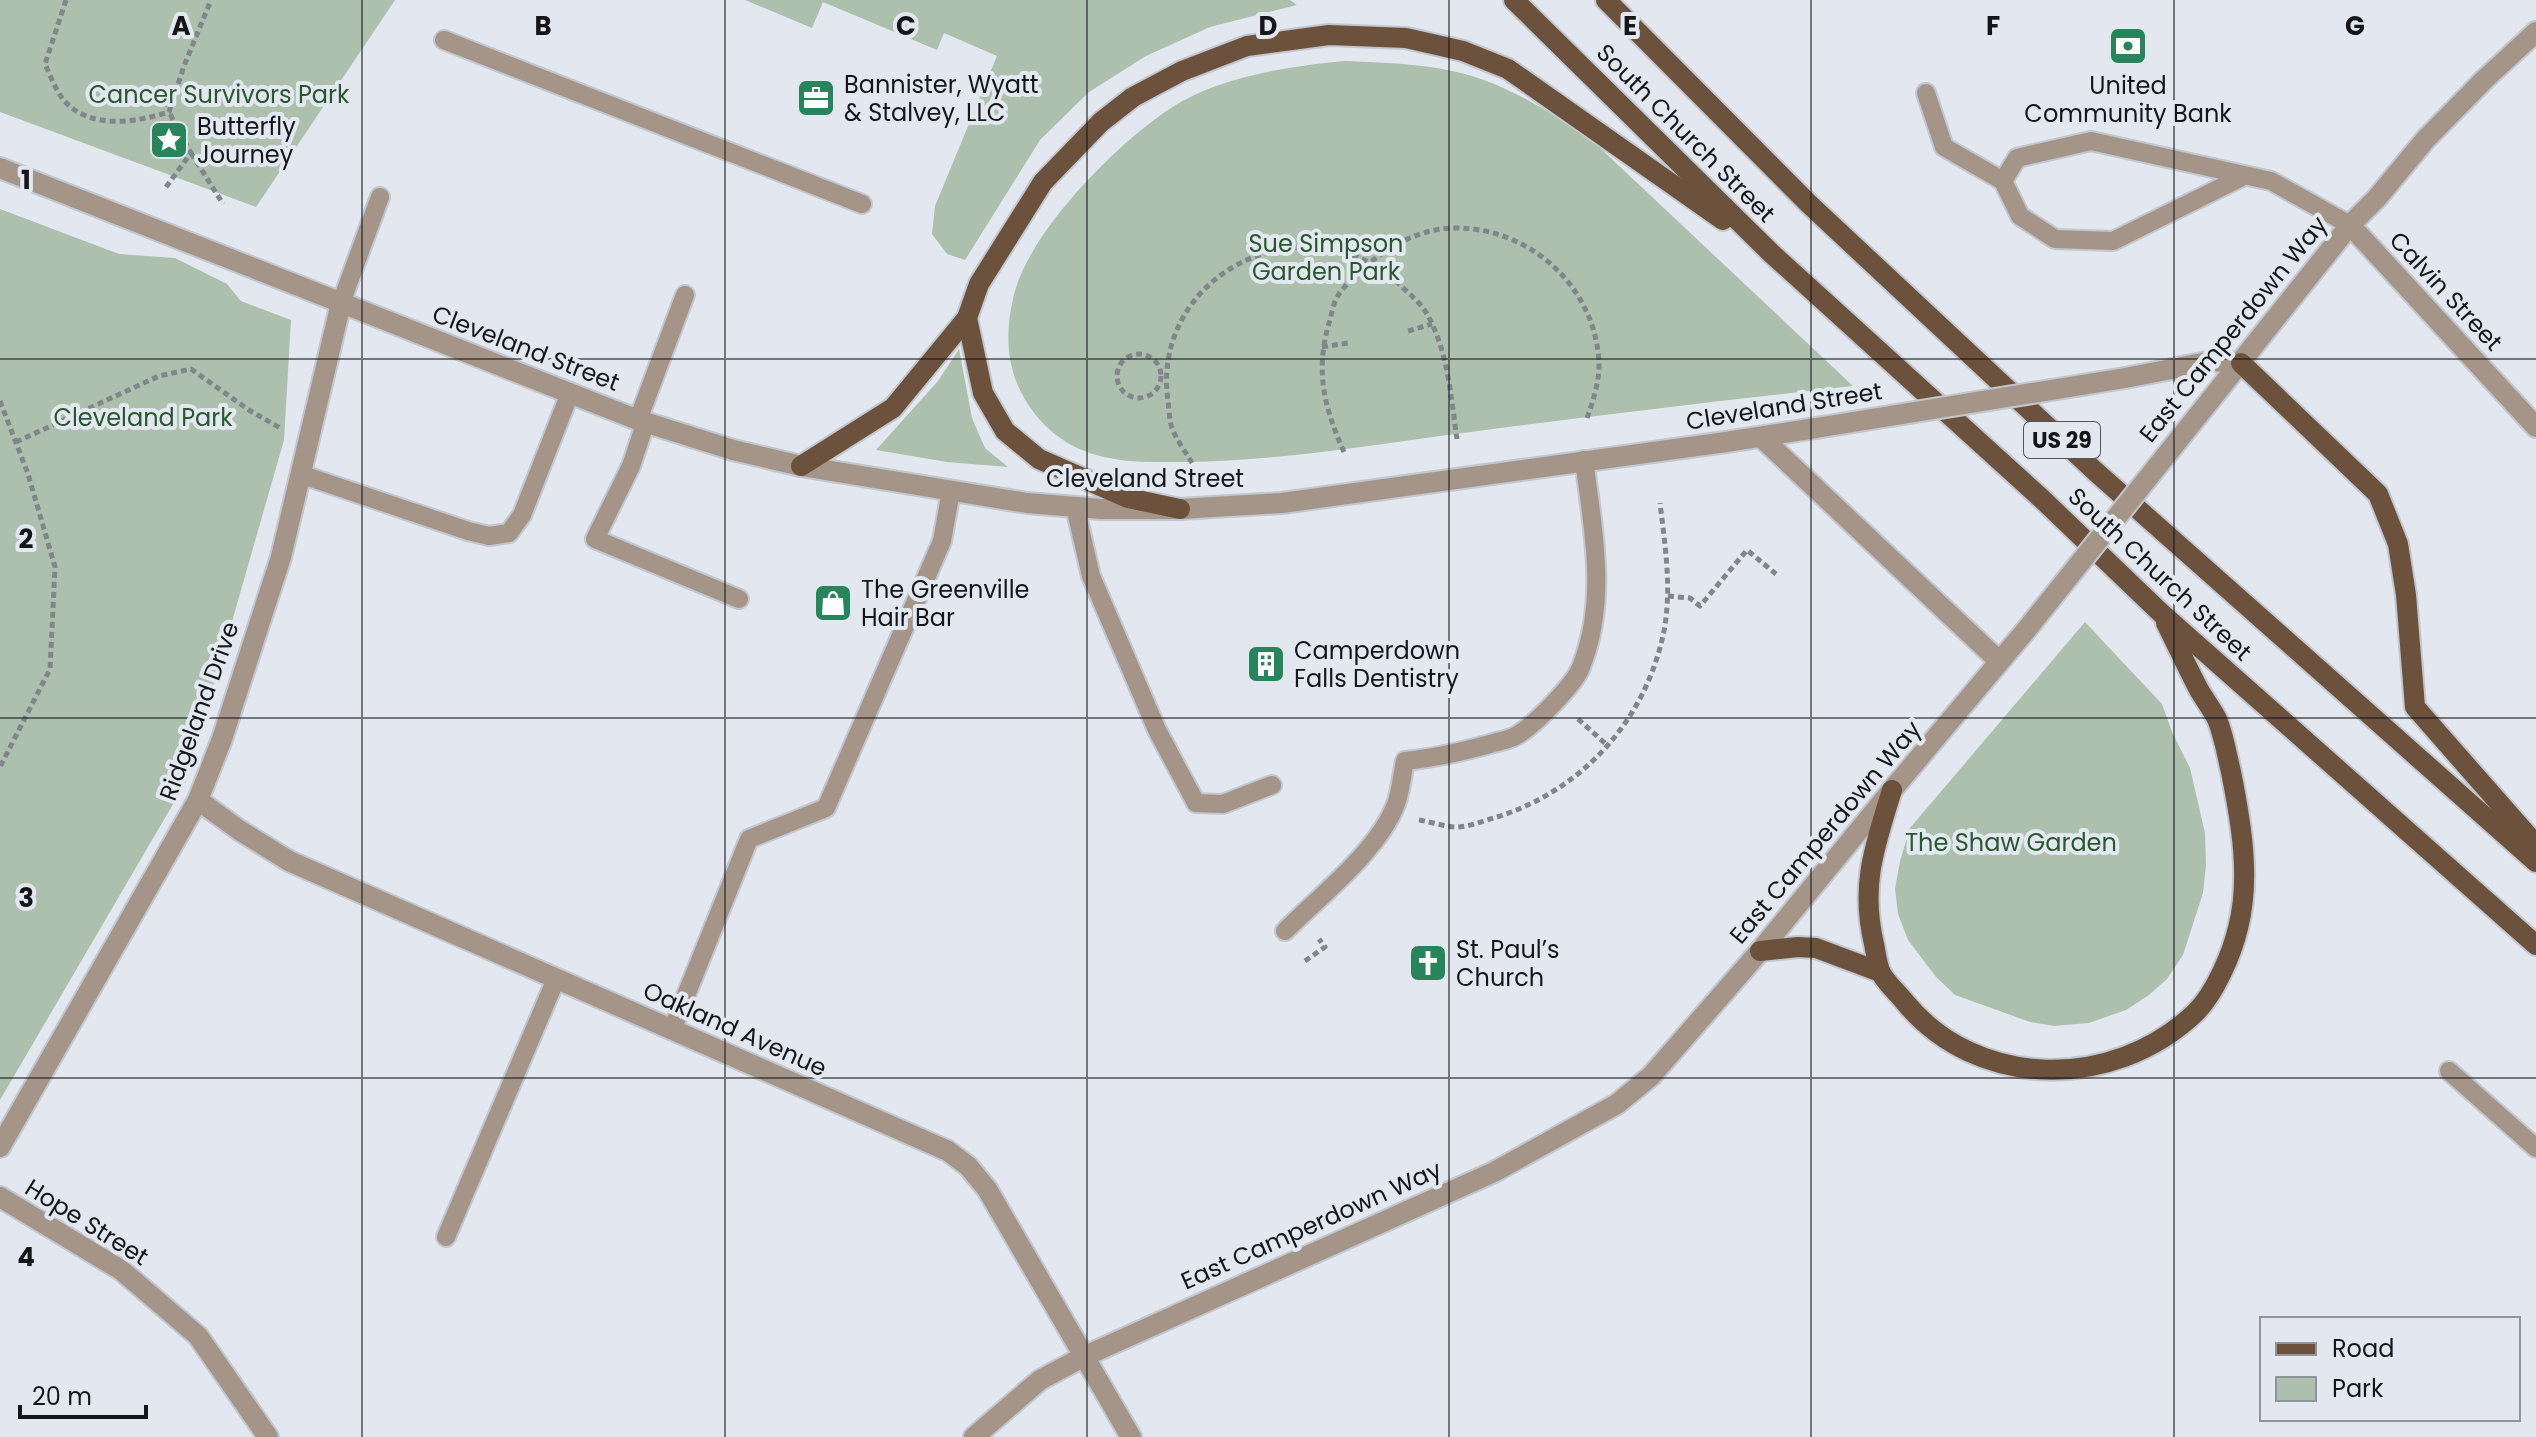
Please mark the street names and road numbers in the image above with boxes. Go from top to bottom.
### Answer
street label: South Church Street [1589,36,1783,230]
street label: East Camperdown Way [2131,209,2335,449]
street label: Calvin Street [2382,224,2510,358]
street label: Cleveland Street [428,297,624,399]
street label: Cleveland Street [1684,374,1884,438]
road number: US 29 [2024,422,2100,458]
street label: Cleveland Street [1046,462,1244,495]
street label: South Church Street [2061,480,2259,668]
street label: Ridgeland Drive [151,617,247,805]
street label: East Camperdown Way [1722,713,1929,951]
street label: Oakland Avenue [638,974,832,1084]
street label: East Camperdown Way [1176,1152,1447,1297]
street label: Hope Street [19,1171,155,1273]

